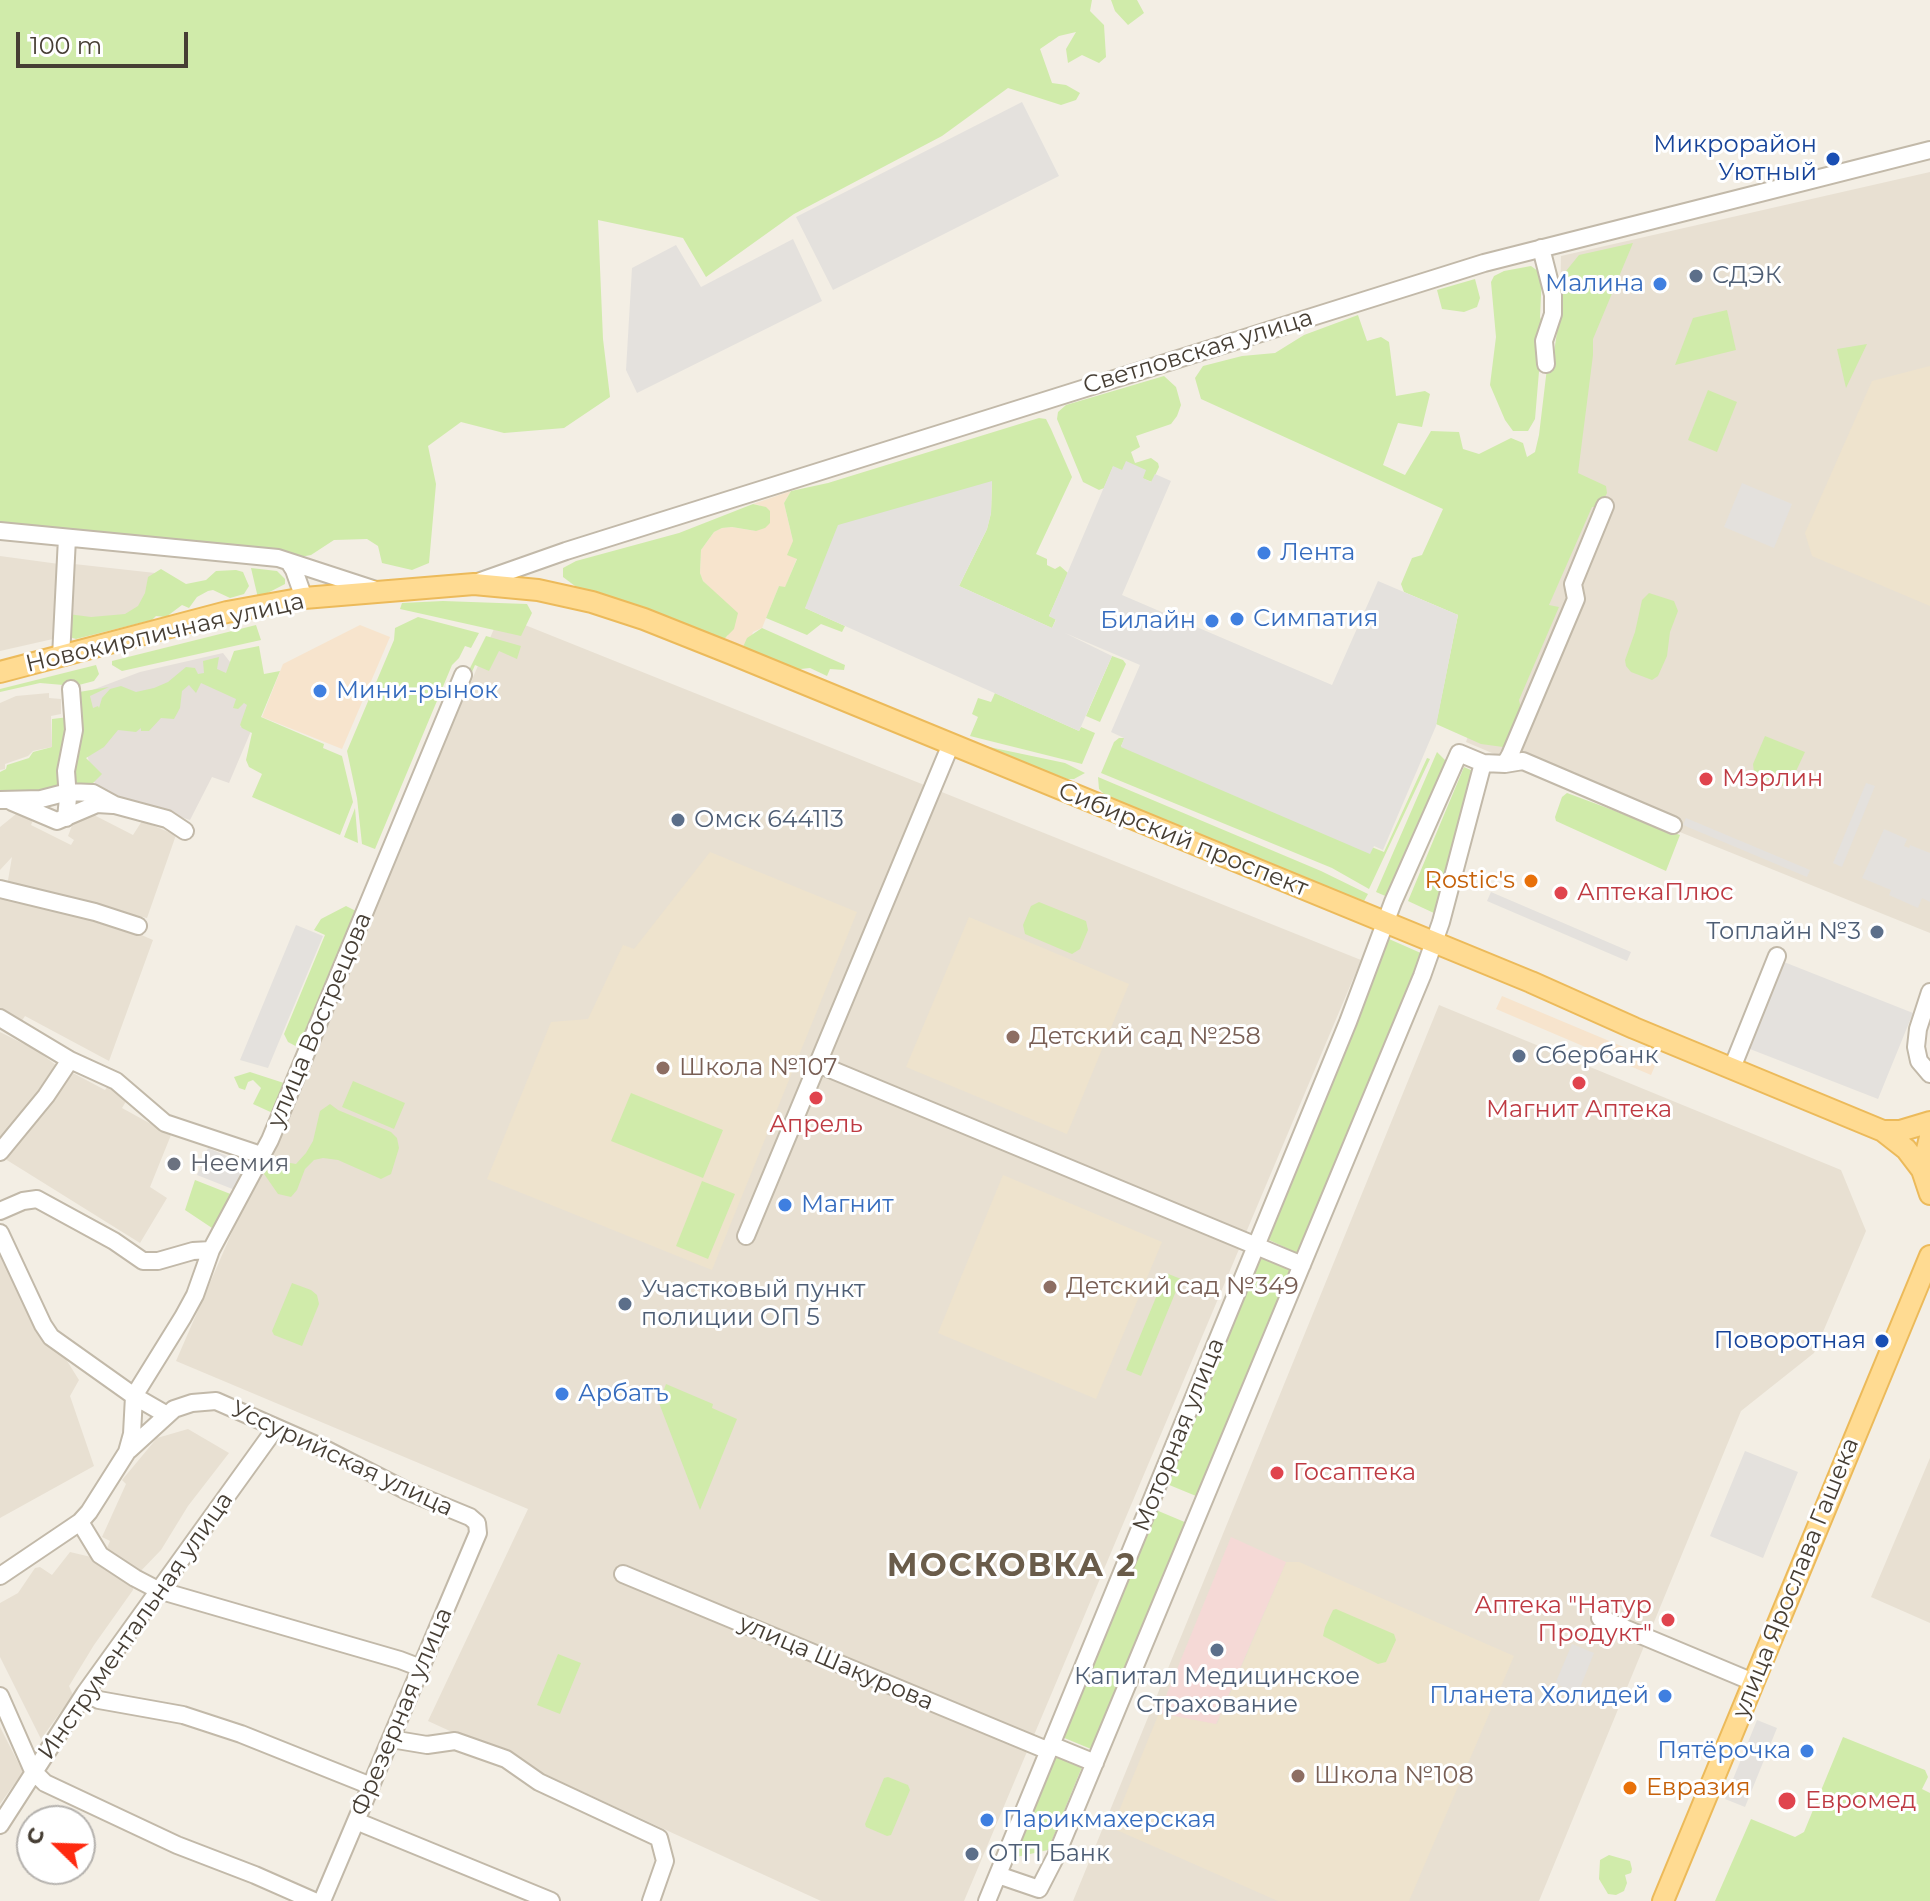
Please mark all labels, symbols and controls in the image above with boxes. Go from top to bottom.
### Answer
scale bar [20,16,192,66]
text: 100 m [30,31,102,60]
place label: Микрорайон Уютный [1653,131,1817,187]
marker: Микрорайон Уютный [1824,150,1842,168]
place label: СДЭК [1712,262,1782,290]
marker: СДЭК [1687,267,1705,285]
place label: Малина [1545,270,1644,298]
marker: Малина [1651,275,1669,293]
street label: Светловская улица [1080,303,1316,401]
place label: Лента [1280,539,1355,567]
marker: Лента [1255,544,1273,562]
street label: Новокирпичная улица [23,587,307,679]
place label: Симпатия [1253,605,1378,633]
place label: Билайн [1100,607,1196,635]
marker: Симпатия [1228,610,1246,628]
marker: Билайн [1203,612,1221,630]
place label: Мини-рынок [336,677,498,705]
marker: Мини-рынок [311,682,329,700]
place label: Мэрлин [1722,765,1823,793]
marker: Мэрлин [1697,770,1715,788]
street label: Сибирский проспект [1054,777,1312,903]
place label: Омск 644113 [694,806,844,834]
marker: Омск 644113 [669,811,687,829]
place label: Rostic's [1425,867,1515,895]
marker: Rostic's [1522,872,1540,890]
place label: АптекаПлюс [1577,879,1734,907]
marker: АптекаПлюс [1552,884,1570,902]
street label: улица Вострецова [262,908,378,1132]
place label: Топлайн №3 [1706,918,1861,946]
marker: Топлайн №3 [1868,923,1886,941]
place label: Детский сад №258 [1029,1023,1261,1051]
marker: Детский сад №258 [1004,1028,1022,1046]
place label: Сбербанк [1535,1042,1658,1070]
marker: Сбербанк [1510,1047,1528,1065]
place label: Школа №107 [679,1054,837,1082]
marker: Школа №107 [654,1059,672,1077]
marker: Магнит Аптека [1570,1074,1588,1092]
marker: Апрель [807,1089,825,1107]
place label: Магнит Аптека [1486,1096,1672,1124]
place label: Апрель [769,1111,863,1139]
place label: Неемия [190,1150,289,1178]
marker: Неемия [165,1155,183,1173]
place label: Магнит [801,1191,894,1219]
marker: Магнит [776,1196,794,1214]
place label: Детский сад №349 [1066,1273,1299,1301]
place label: Участковый пункт полиции ОП 5 [641,1276,865,1332]
marker: Детский сад №349 [1041,1278,1059,1296]
marker: Участковый пункт полиции ОП 5 [616,1295,634,1313]
place label: Поворотная [1714,1327,1866,1355]
marker: Поворотная [1873,1332,1891,1350]
street label: Моторная улица [1127,1334,1231,1536]
place label: Арбатъ [578,1380,669,1408]
marker: Арбатъ [553,1385,571,1403]
street label: Уссурийская улица [226,1395,458,1523]
street label: улица Ярослава Гашека [1727,1434,1865,1722]
place label: Госаптека [1293,1459,1416,1487]
marker: Госаптека [1268,1464,1286,1482]
street label: Инструментальная улица [32,1487,240,1765]
district label: МОСКОВКА 2 [887,1548,1137,1586]
place label: Аптека "Натур Продукт" [1475,1592,1652,1648]
street label: Фрезерная улица [345,1604,459,1820]
street label: улица Шакурова [734,1609,938,1717]
marker: Аптека "Натур Продукт" [1659,1611,1677,1629]
marker: Капитал Медицинское Страхование [1208,1641,1226,1659]
place label: Капитал Медицинское Страхование [1074,1663,1360,1719]
place label: Планета Холидей [1429,1682,1649,1710]
marker: Планета Холидей [1656,1687,1674,1705]
place label: Пятёрочка [1657,1737,1791,1765]
marker: Пятёрочка [1798,1742,1816,1760]
place label: Школа №108 [1314,1762,1474,1790]
marker: Школа №108 [1289,1767,1307,1785]
place label: Евразия [1646,1774,1751,1802]
marker: Евразия [1621,1779,1639,1797]
place label: Евромед [1805,1787,1916,1815]
marker: Евромед [1776,1790,1798,1812]
north arrow [16,1805,96,1885]
place label: Парикмахерская [1003,1806,1216,1834]
marker: Парикмахерская [978,1811,996,1829]
text: С [20,1824,51,1849]
place label: ОТП Банк [988,1840,1110,1868]
marker: ОТП Банк [963,1845,981,1863]

